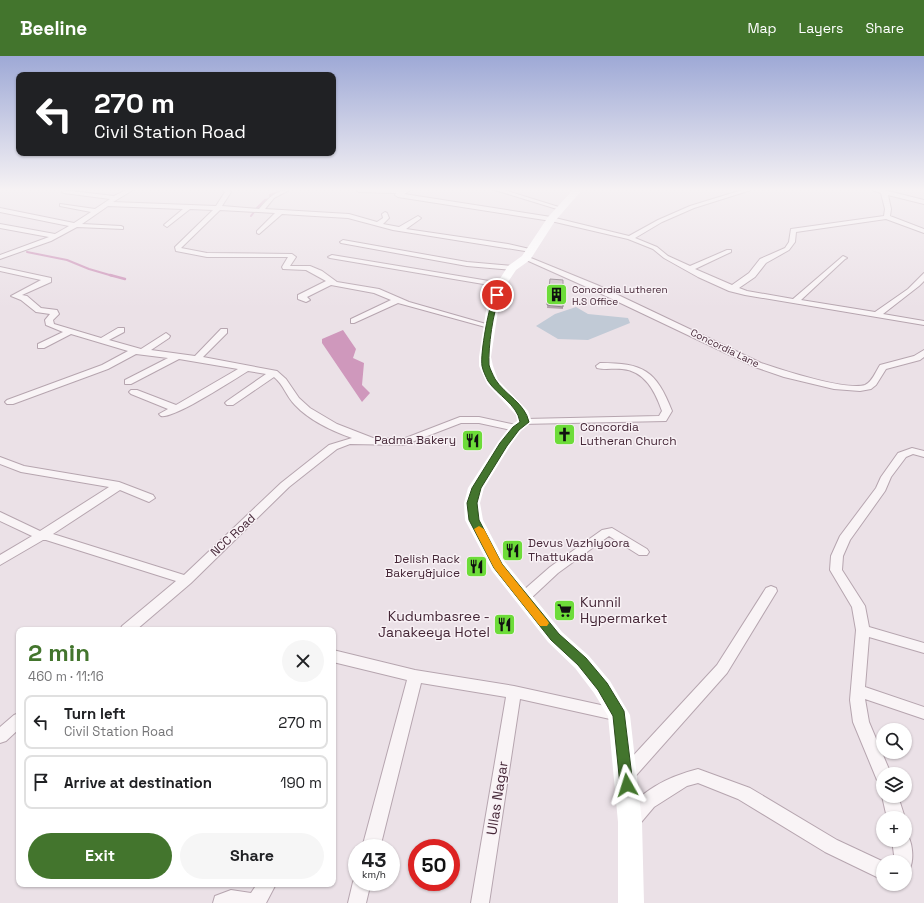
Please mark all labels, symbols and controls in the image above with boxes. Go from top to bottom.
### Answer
text: Beeline [20,16,87,41]
text: Map [747,19,777,37]
text: Layers [799,19,843,37]
text: Share [865,19,904,37]
text: 270 m [94,85,175,121]
icon: left [28,88,80,140]
text: Civil Station Road [94,120,246,143]
pin [480,278,514,312]
building icon: Concordia Lutheren H.S Office [543,282,569,308]
place label: Concordia Lutheren H.S Office [572,283,668,308]
icon: arrive [486,284,508,306]
street label: Concordia Lane [688,326,762,370]
place label: Concordia Lutheran Church [580,419,677,449]
church icon: Concordia Lutheran Church [552,421,578,447]
restaurant icon: Padma Bakery [459,427,485,453]
place label: Padma Bakery [374,432,456,448]
street label: NCC Road [207,510,259,560]
place label: Devus Vazhiyoora Thattukada [528,535,630,565]
restaurant icon: Devus Vazhiyoora Thattukada [499,537,525,563]
place label: Delish Rack Bakery&juice [385,551,461,581]
restaurant icon: Delish Rack Bakery&juice [463,553,489,579]
place label: Kunnil Hypermarket [580,593,667,627]
supermarket icon: Kunnil Hypermarket [551,597,577,623]
place label: Kudumbasree - Janakeeya Hotel [378,607,490,641]
restaurant icon: Kudumbasree - Janakeeya Hotel [492,611,518,637]
text: 2 min [28,637,90,668]
button: close [282,640,324,682]
text: 460 m · 11:16 [28,668,104,685]
text: Turn left [64,704,126,723]
icon: left [30,711,52,733]
text: 270 m [278,713,322,732]
text: Civil Station Road [64,723,174,740]
map controls [876,723,912,891]
button: search [876,723,912,759]
street label: Ullas Nagar [482,760,512,836]
position arrow [606,764,648,806]
button: layers [876,767,912,803]
icon: arrive [30,771,52,793]
text: Arrive at destination [64,773,212,792]
text: 190 m [280,773,322,792]
button: + [876,811,912,847]
button: Exit [28,833,172,879]
button: Share [180,833,324,879]
speed limit sign: 50 [408,839,460,891]
text: 43 [362,847,386,873]
button: − [876,855,912,891]
text: km/h [362,868,386,881]

